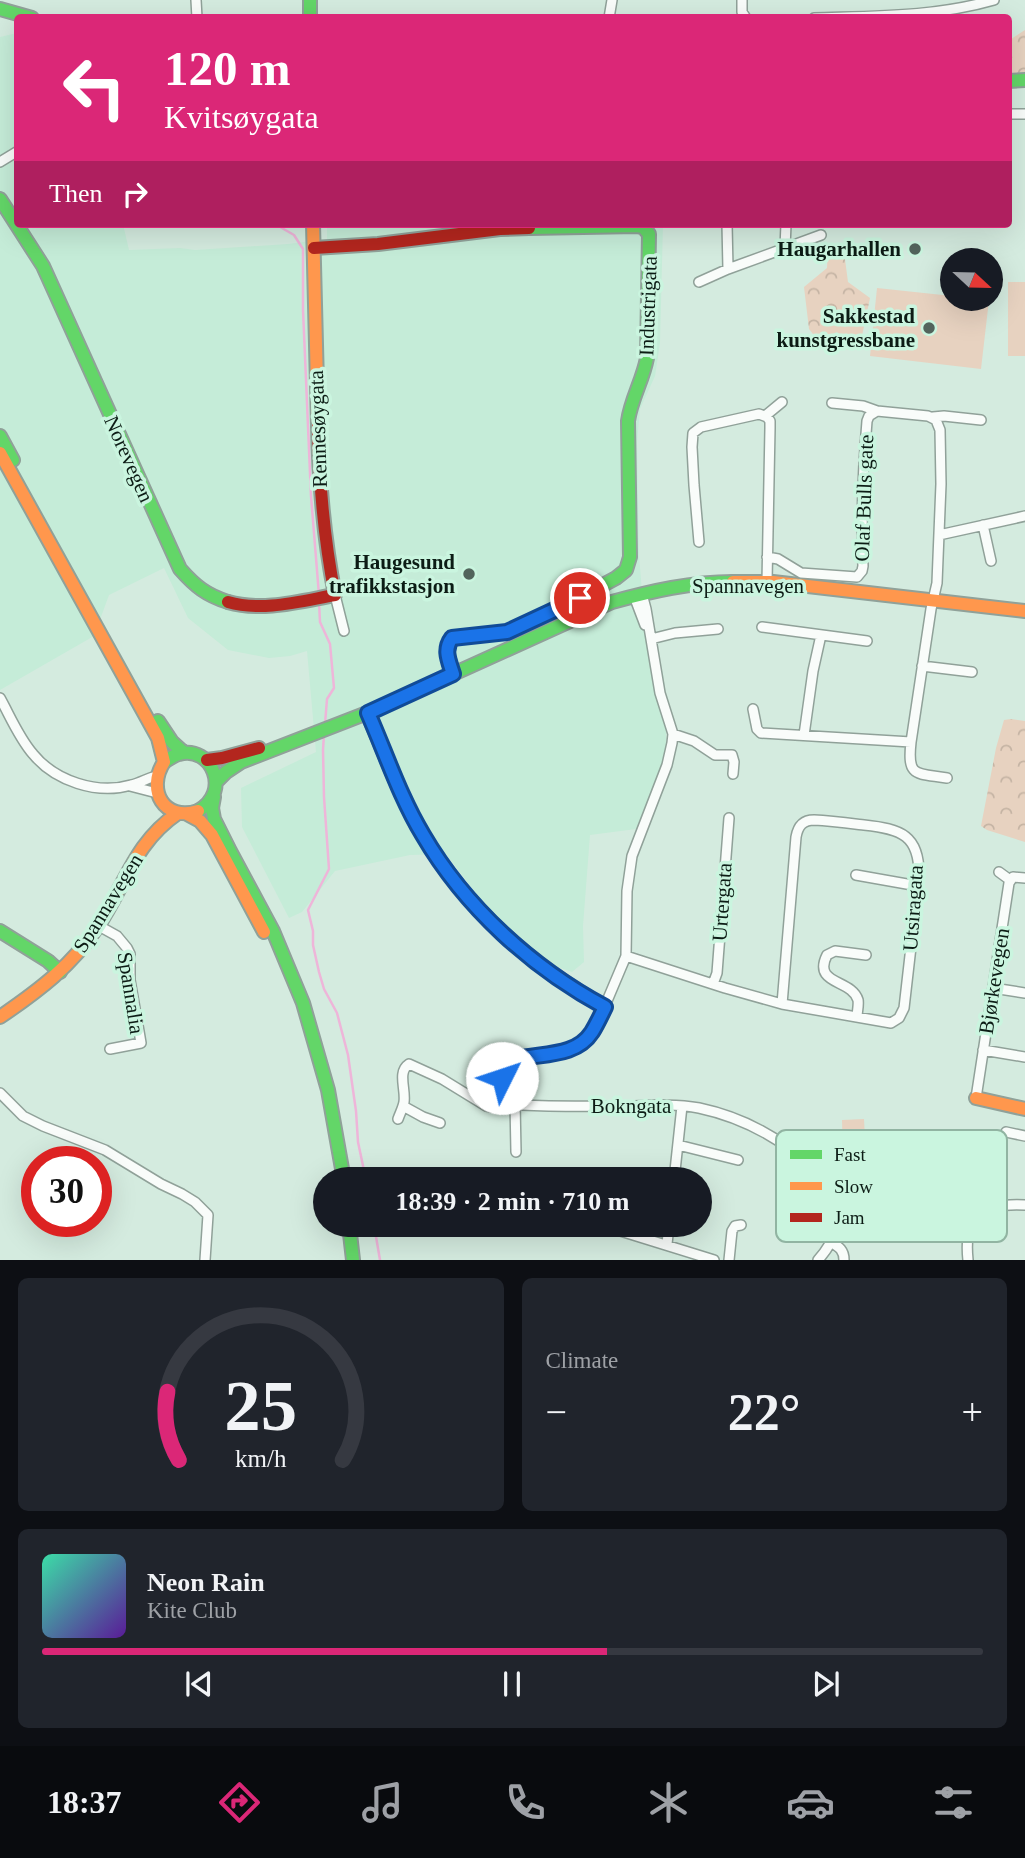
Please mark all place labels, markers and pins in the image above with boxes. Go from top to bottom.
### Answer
place label: Haugarhallen [777,237,901,261]
marker: Haugarhallen [907,241,923,257]
place label: Sakkestad kunstgressbane [777,304,915,352]
marker: Sakkestad kunstgressbane [921,320,937,336]
place label: Haugesund trafikkstasjon [329,550,455,598]
marker: Haugesund trafikkstasjon [461,566,477,582]
pin [550,568,610,628]

